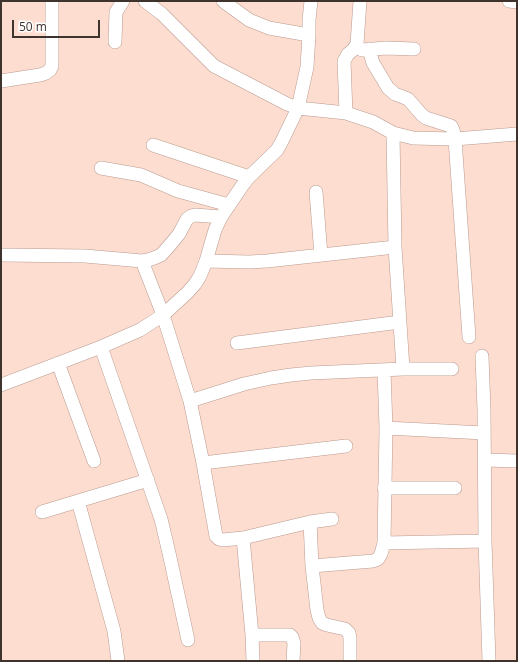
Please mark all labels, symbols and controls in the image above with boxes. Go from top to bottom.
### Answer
scale bar [14,12,102,38]
text: 50 m [19,18,47,35]

